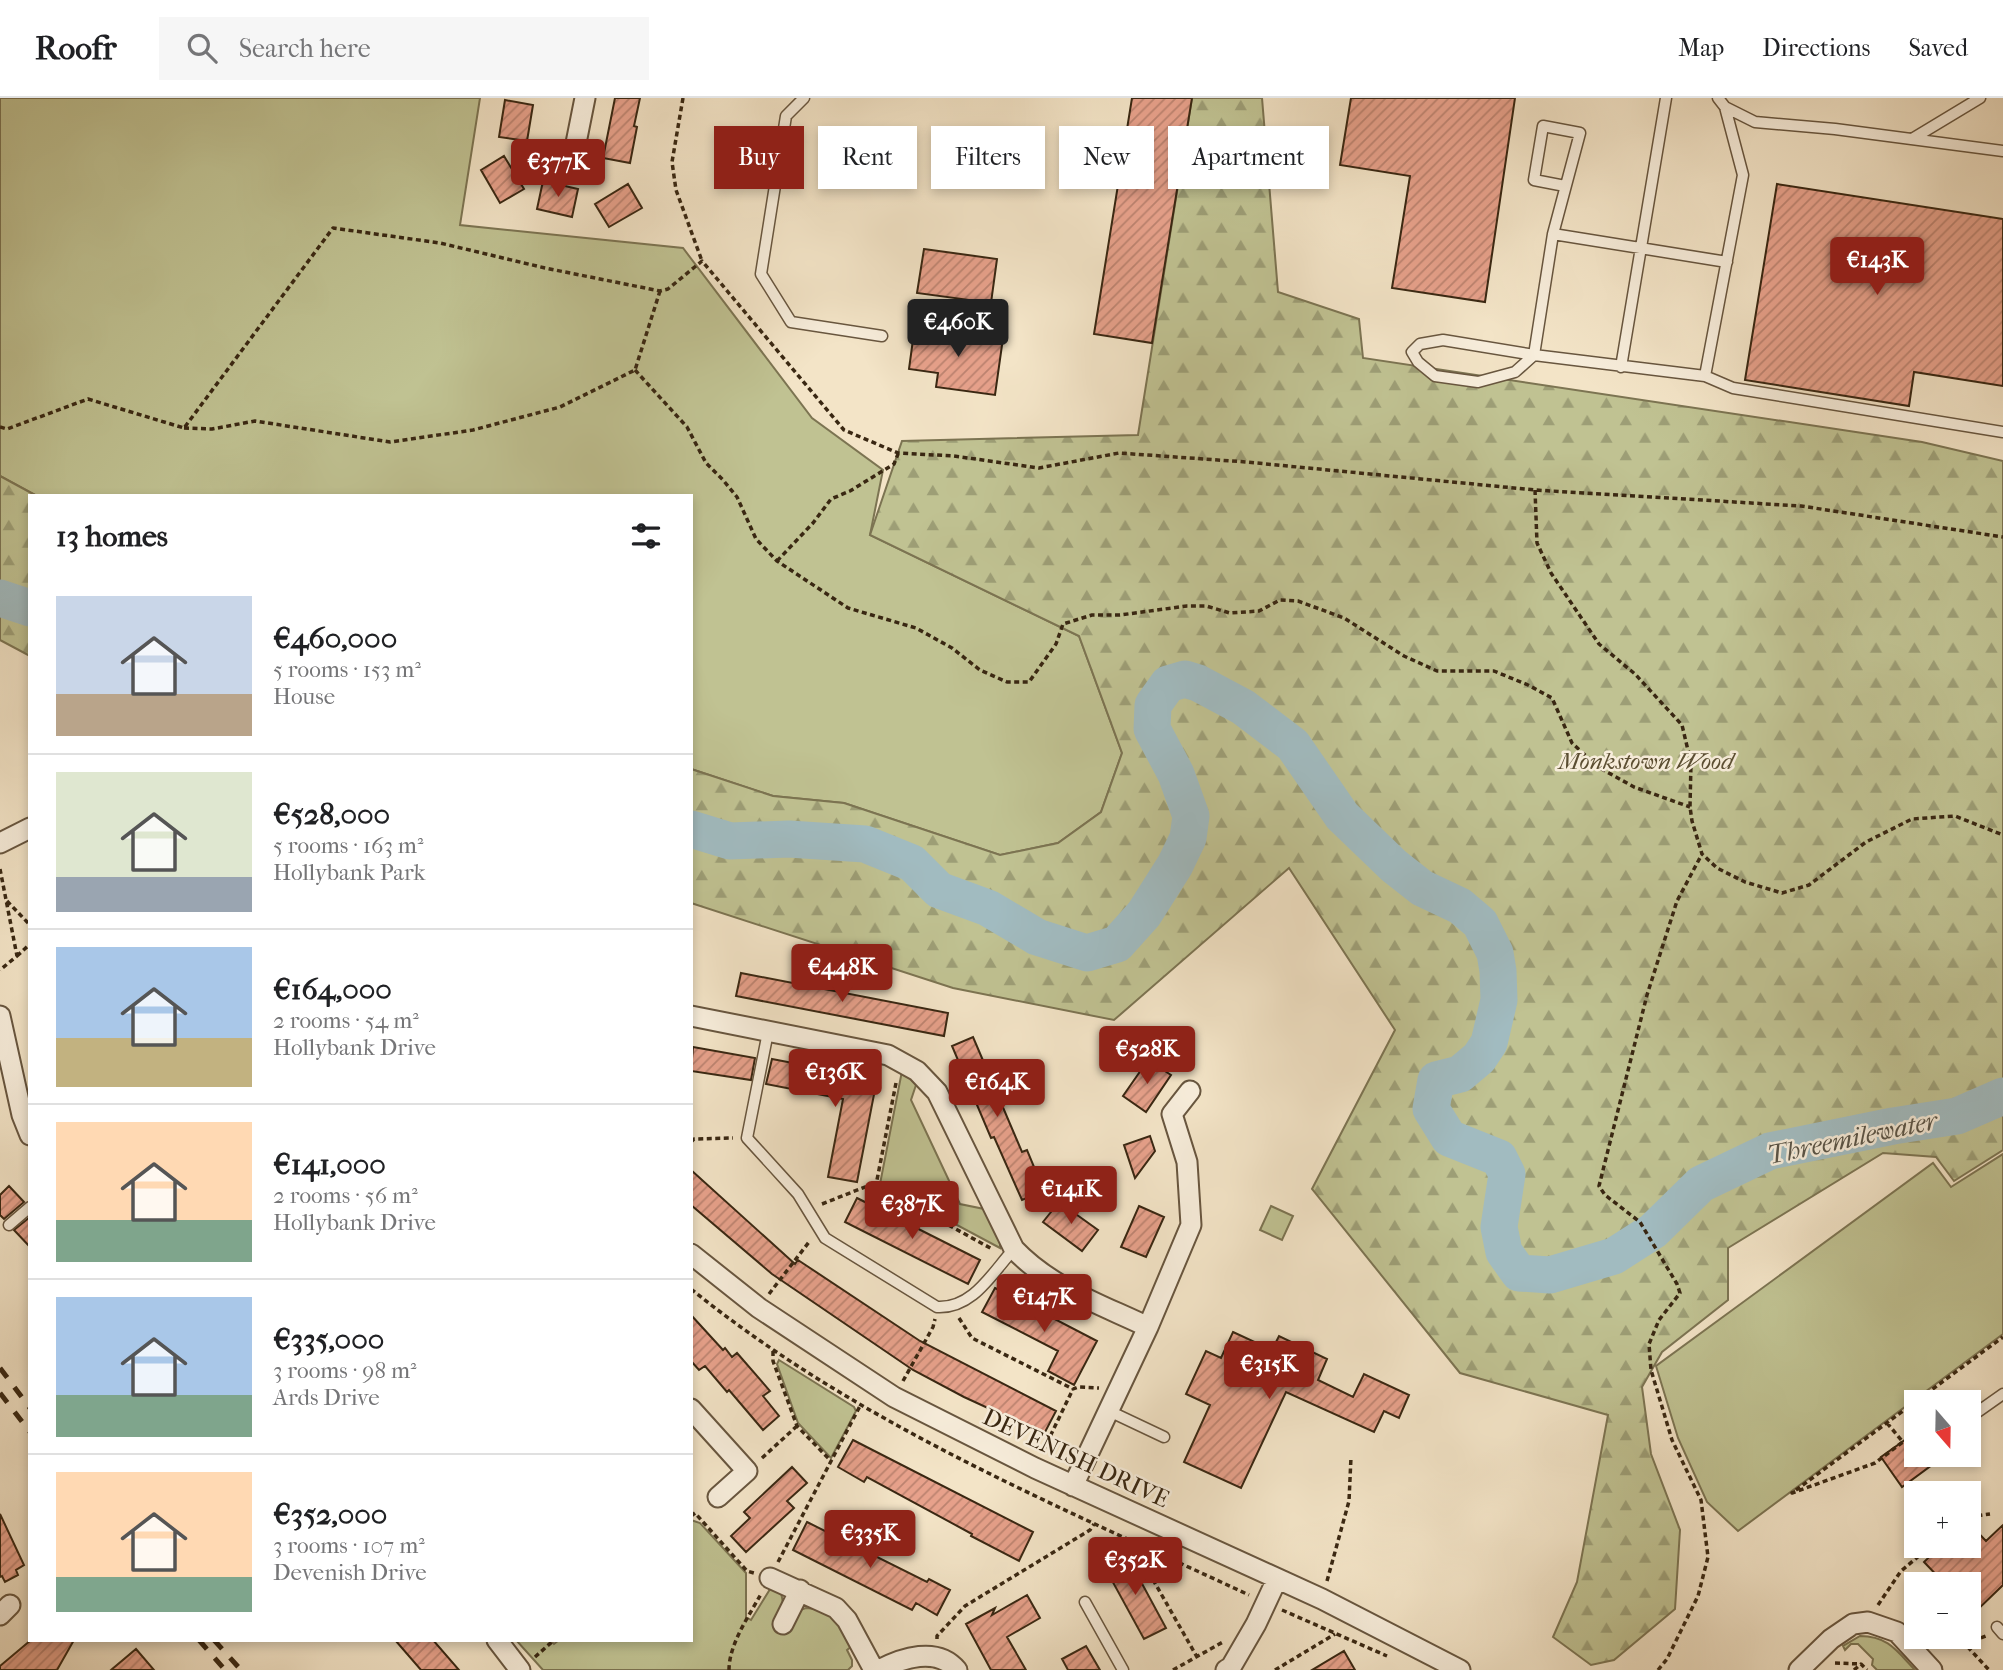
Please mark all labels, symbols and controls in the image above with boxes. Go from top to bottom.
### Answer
search box [159,17,649,80]
text: Roofr [35,29,117,68]
icon: search [183,29,221,67]
text: Search here [239,33,371,64]
text: Map [1678,34,1724,62]
text: Directions [1762,34,1870,62]
text: Saved [1908,34,1968,62]
chip: Buy [714,126,804,189]
chip: Rent [818,126,917,189]
chip: Filters [931,126,1045,189]
chip: New [1059,126,1154,189]
chip: Apartment [1168,126,1329,189]
pin: €377K [509,140,607,199]
text: €377K [527,148,589,175]
pin: €143K [1828,238,1926,297]
text: €143K [1846,246,1908,273]
pin: €460K [909,300,1007,359]
text: €460K [923,308,993,335]
icon: filters [627,517,665,555]
text: 13 homes [56,519,168,554]
text: €460,000 [273,621,397,656]
icon: home [112,624,196,708]
text: 5 rooms · 153 m² [273,656,421,683]
text: House [273,683,335,710]
park label: Monkstown Wood [1557,747,1736,775]
text: €528,000 [273,797,390,832]
icon: home [112,800,196,884]
text: 5 rooms · 163 m² [273,832,423,859]
text: Hollybank Park [273,859,425,886]
pin: €448K [793,944,891,1004]
text: €448K [807,953,877,980]
text: €164,000 [273,972,392,1007]
icon: home [112,975,196,1059]
text: 2 rooms · 54 m² [273,1007,419,1034]
pin: €528K [1098,1026,1196,1086]
text: Hollybank Drive [273,1034,436,1061]
text: €528K [1115,1035,1179,1062]
pin: €136K [786,1049,884,1109]
text: €136K [805,1058,865,1085]
pin: €164K [948,1060,1046,1119]
text: €164K [965,1068,1029,1095]
water label: Threemilewater [1764,1104,1942,1171]
text: €141,000 [273,1147,386,1182]
icon: home [112,1150,196,1234]
pin: €141K [1022,1166,1120,1226]
text: €141K [1041,1175,1101,1202]
text: 2 rooms · 56 m² [273,1182,418,1209]
pin: €387K [863,1182,961,1241]
text: €387K [881,1190,943,1217]
text: Hollybank Drive [273,1209,436,1236]
pin: €147K [995,1274,1093,1334]
text: €147K [1013,1283,1075,1310]
text: €335,000 [273,1322,384,1357]
icon: home [112,1325,196,1409]
pin: €315K [1220,1342,1318,1401]
text: €315K [1240,1350,1298,1377]
text: 3 rooms · 98 m² [273,1357,417,1384]
text: Ards Drive [273,1384,380,1411]
north arrow [1904,1390,1981,1466]
map controls [1904,1390,1981,1649]
street label: DEVENISH DRIVE [978,1403,1174,1513]
button: + [1904,1481,1981,1558]
text: €352,000 [273,1497,387,1532]
icon: home [112,1500,196,1584]
pin: €335K [821,1510,919,1570]
text: €335K [840,1519,900,1546]
text: 3 rooms · 107 m² [273,1532,425,1559]
pin: €352K [1086,1538,1184,1597]
text: €352K [1104,1546,1166,1573]
text: Devenish Drive [273,1559,427,1586]
button: − [1904,1572,1981,1649]

